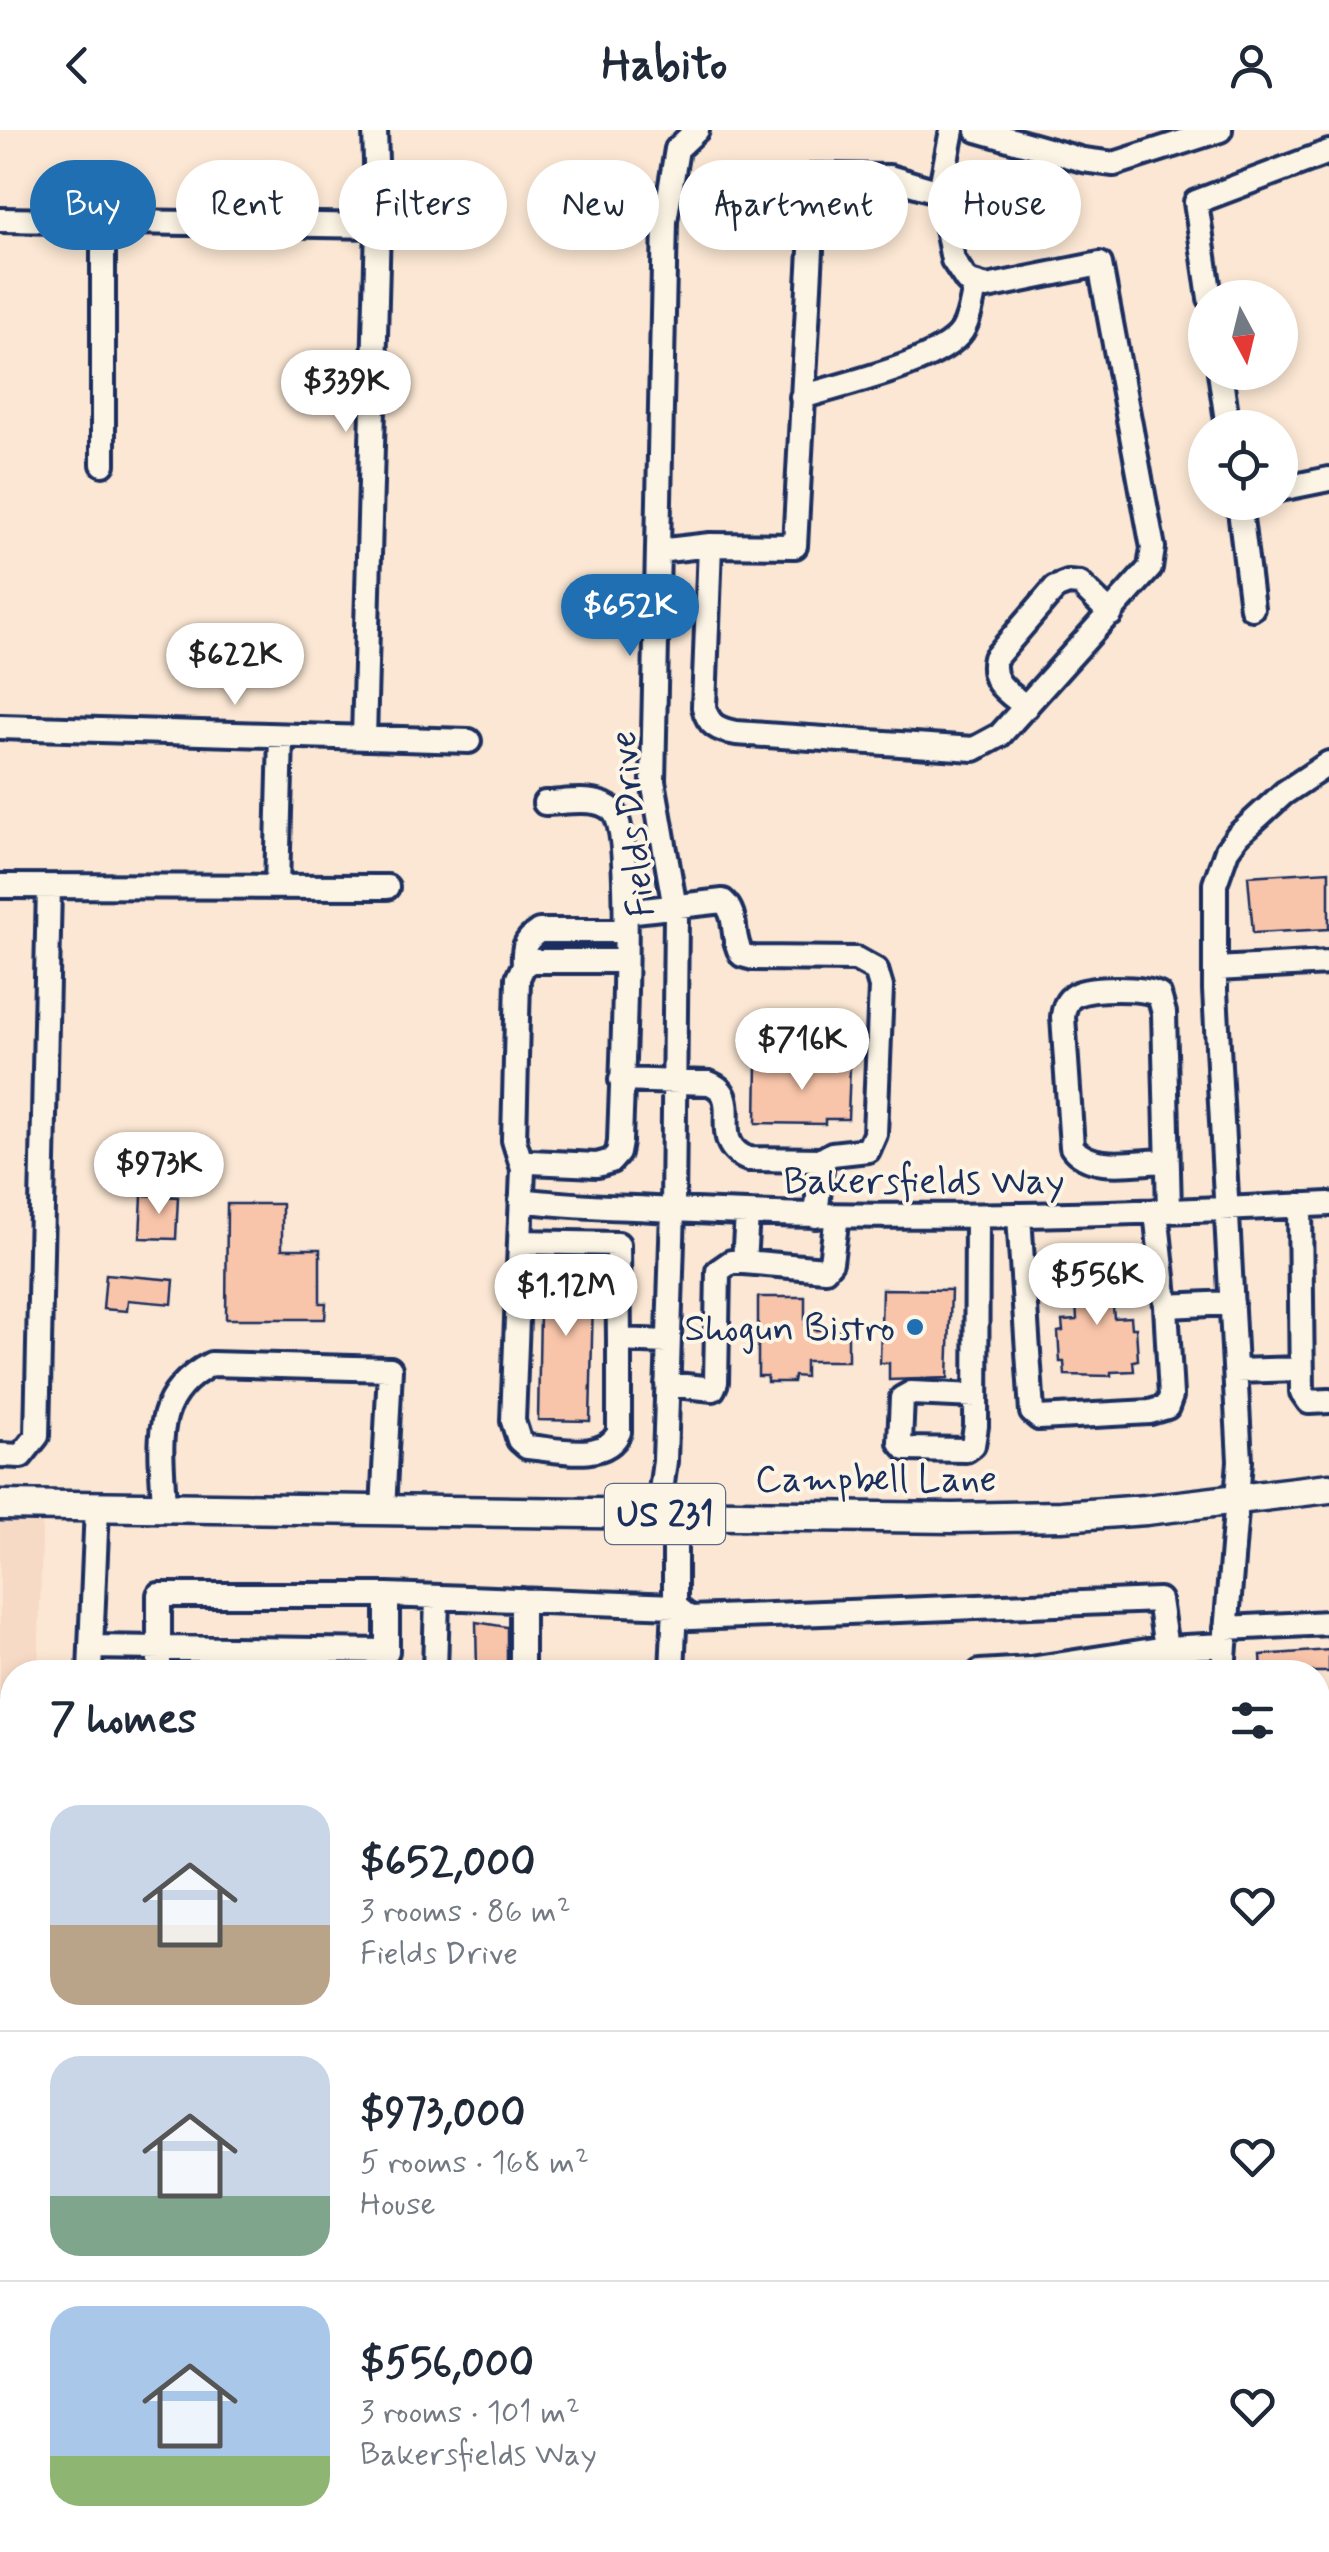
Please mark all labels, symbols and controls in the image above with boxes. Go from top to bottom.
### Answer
text: Habito [602,36,727,95]
icon: back [50,38,105,93]
icon: person [1224,38,1279,93]
chip: Buy [30,160,156,250]
chip: Rent [176,160,319,250]
chip: Filters [339,160,507,250]
chip: New [527,160,659,250]
chip: Apartment [679,160,908,250]
chip: House [928,160,1081,250]
north arrow [1188,280,1298,390]
map controls [1188,280,1298,520]
pin: $339K [276,350,416,435]
text: $339K [303,361,389,403]
button: locate [1188,410,1298,520]
pin: $652K [560,574,700,659]
text: $652K [583,585,677,627]
pin: $622K [165,623,305,708]
text: $622K [188,634,282,676]
street label: Fields Drive [599,728,668,919]
pin: $716K [732,1008,872,1093]
text: $716K [757,1019,847,1061]
pin: $973K [89,1132,229,1217]
text: $973K [116,1143,202,1185]
street label: Bakersfields Way [783,1158,1065,1207]
pin: $556K [1027,1243,1167,1328]
pin: $1.12M [485,1254,647,1339]
text: $556K [1051,1254,1143,1296]
text: $1.12M [516,1265,616,1307]
place label: Shogun Bistro [684,1305,895,1354]
marker: Shogun Bistro [904,1316,926,1338]
street label: Campbell Lane [755,1456,997,1505]
road number: US 231 [605,1484,725,1544]
text: 7 homes [50,1693,197,1748]
icon: filters [1225,1693,1280,1748]
text: $652,000 [360,1836,535,1891]
icon: home [130,1845,250,1965]
icon: heart [1225,1878,1280,1933]
text: 3 rooms · 86 m² [360,1891,571,1933]
text: Fields Drive [360,1933,518,1975]
text: $973,000 [360,2087,525,2142]
icon: home [130,2096,250,2216]
icon: heart [1225,2129,1280,2184]
text: 5 rooms · 168 m² [360,2142,589,2184]
text: House [360,2184,436,2226]
text: $556,000 [360,2337,534,2392]
icon: home [130,2346,250,2466]
icon: heart [1225,2379,1280,2434]
text: 3 rooms · 101 m² [360,2392,580,2434]
text: Bakersfields Way [360,2434,597,2476]

